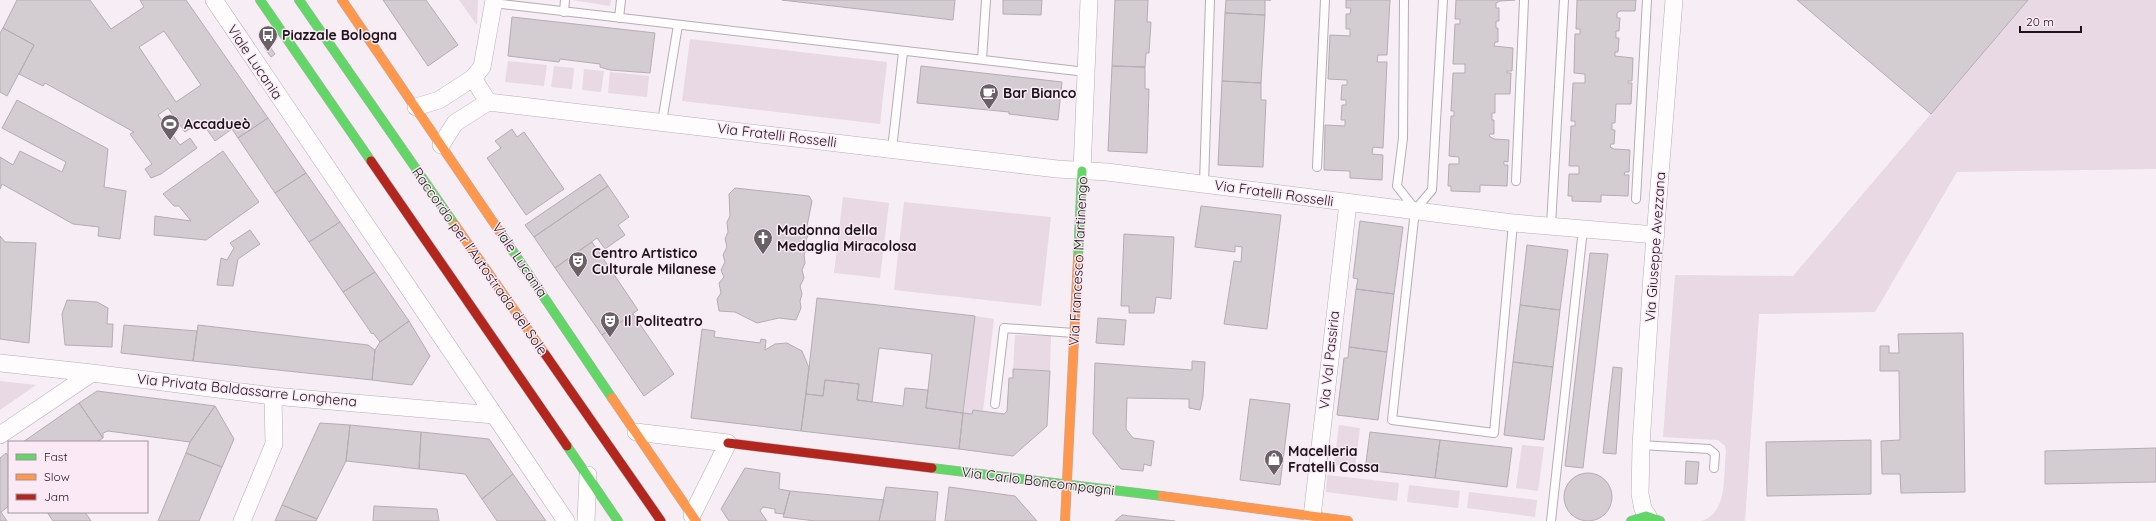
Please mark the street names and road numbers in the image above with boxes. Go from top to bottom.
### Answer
street label: Viale Lucania [223,21,287,103]
street label: Via Fratelli Rosselli [716,119,838,151]
street label: Raccordo per l'Autostrada del Sole [408,164,552,358]
street label: Via Giuseppe Avezzana [1641,171,1669,323]
street label: Via Francesco Martinengo [1065,176,1091,346]
street label: Via Fratelli Rosselli [1213,176,1335,210]
street label: Viale Lucania [488,219,552,301]
street label: Via Val Passiria [1315,310,1343,410]
street label: Via Privata Baldassarre Longhena [136,369,358,411]
street label: Via Carlo Boncompagni [961,463,1115,499]

